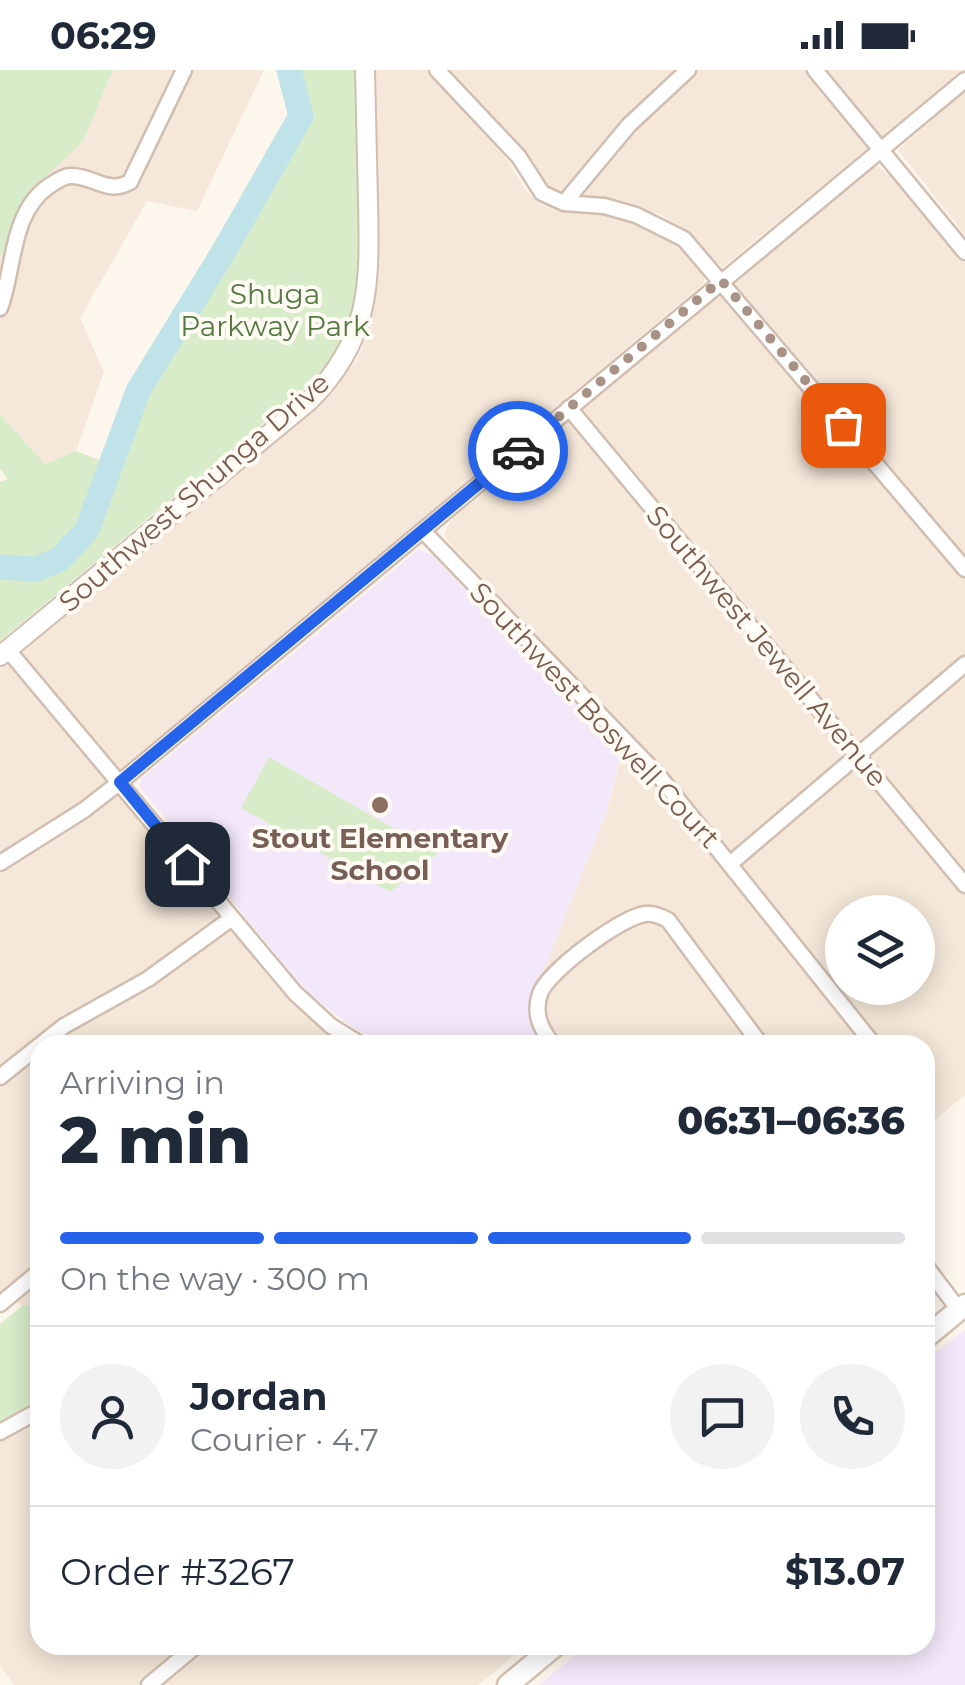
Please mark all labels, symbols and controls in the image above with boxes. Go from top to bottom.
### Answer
text: 06:29 [50,12,157,59]
park label: Shuga Parkway Park [180,277,370,343]
street label: Southwest Shunga Drive [52,365,336,619]
pin [801,383,886,468]
icon: bag [816,398,871,453]
courier [468,401,568,501]
icon: car [491,424,546,479]
street label: Southwest Jewell Avenue [639,498,895,794]
street label: Southwest Boswell Court [463,575,727,855]
marker: Stout Elementary School [369,794,391,816]
place label: Stout Elementary School [252,821,508,887]
pin [145,822,230,907]
icon: home [160,837,215,892]
map controls [825,895,935,1005]
button: layers [825,895,935,1005]
text: Arriving in [60,1063,225,1102]
text: 06:31–06:36 [677,1097,905,1144]
text: 2 min [60,1100,251,1179]
text: On the way · 300 m [60,1259,370,1298]
button: person [60,1364,165,1469]
button: chat [670,1364,775,1469]
button: phone [800,1364,905,1469]
text: Jordan [190,1373,328,1420]
text: Courier · 4.7 [190,1420,379,1459]
text: Order #3267 [60,1548,295,1595]
text: $13.07 [785,1548,905,1595]

